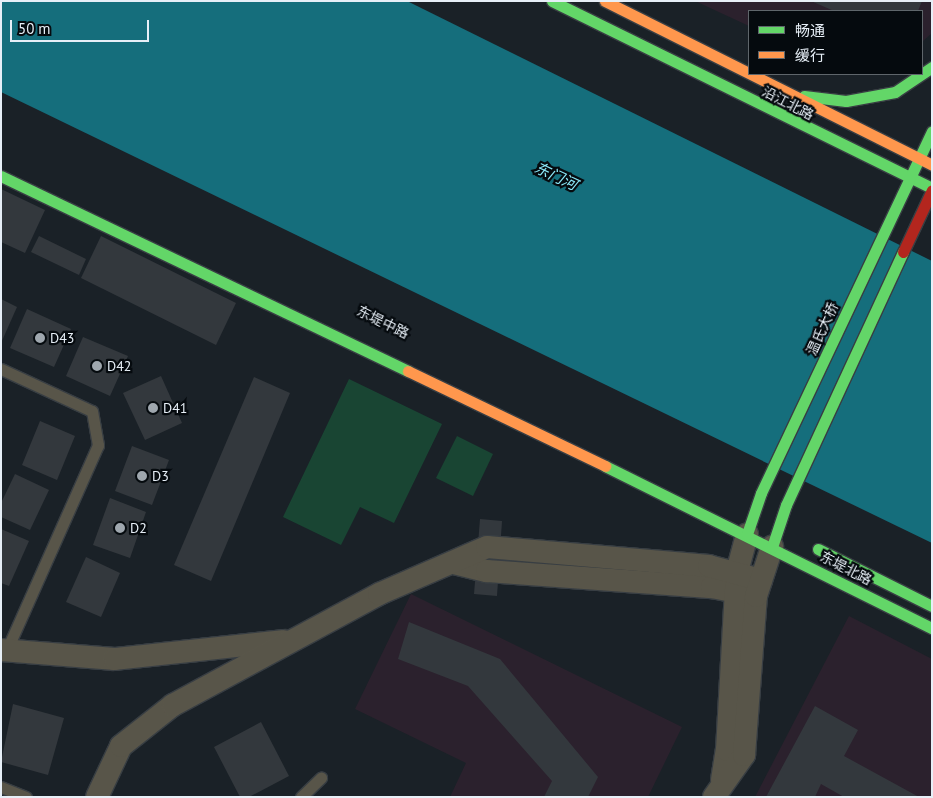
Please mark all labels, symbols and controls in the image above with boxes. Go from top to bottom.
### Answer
scale bar [12,10,151,42]
legend [748,10,923,75]
text: 50 m [18,19,51,38]
text: 畅通 [795,21,825,40]
text: 缓行 [795,46,825,65]
street label: 沿江北路 [759,83,817,123]
water label: 东门河 [532,158,580,194]
street label: 温氏大桥 [803,300,841,358]
street label: 东堤中路 [354,302,412,342]
place label: D43 [50,330,74,346]
marker: D43 [34,332,46,344]
place label: D42 [107,358,131,374]
marker: D42 [91,360,103,372]
place label: D41 [163,400,187,416]
marker: D41 [147,402,159,414]
place label: D3 [152,468,169,484]
marker: D3 [136,470,148,482]
place label: D2 [130,520,147,536]
marker: D2 [114,522,126,534]
street label: 东堤北路 [817,548,875,588]

